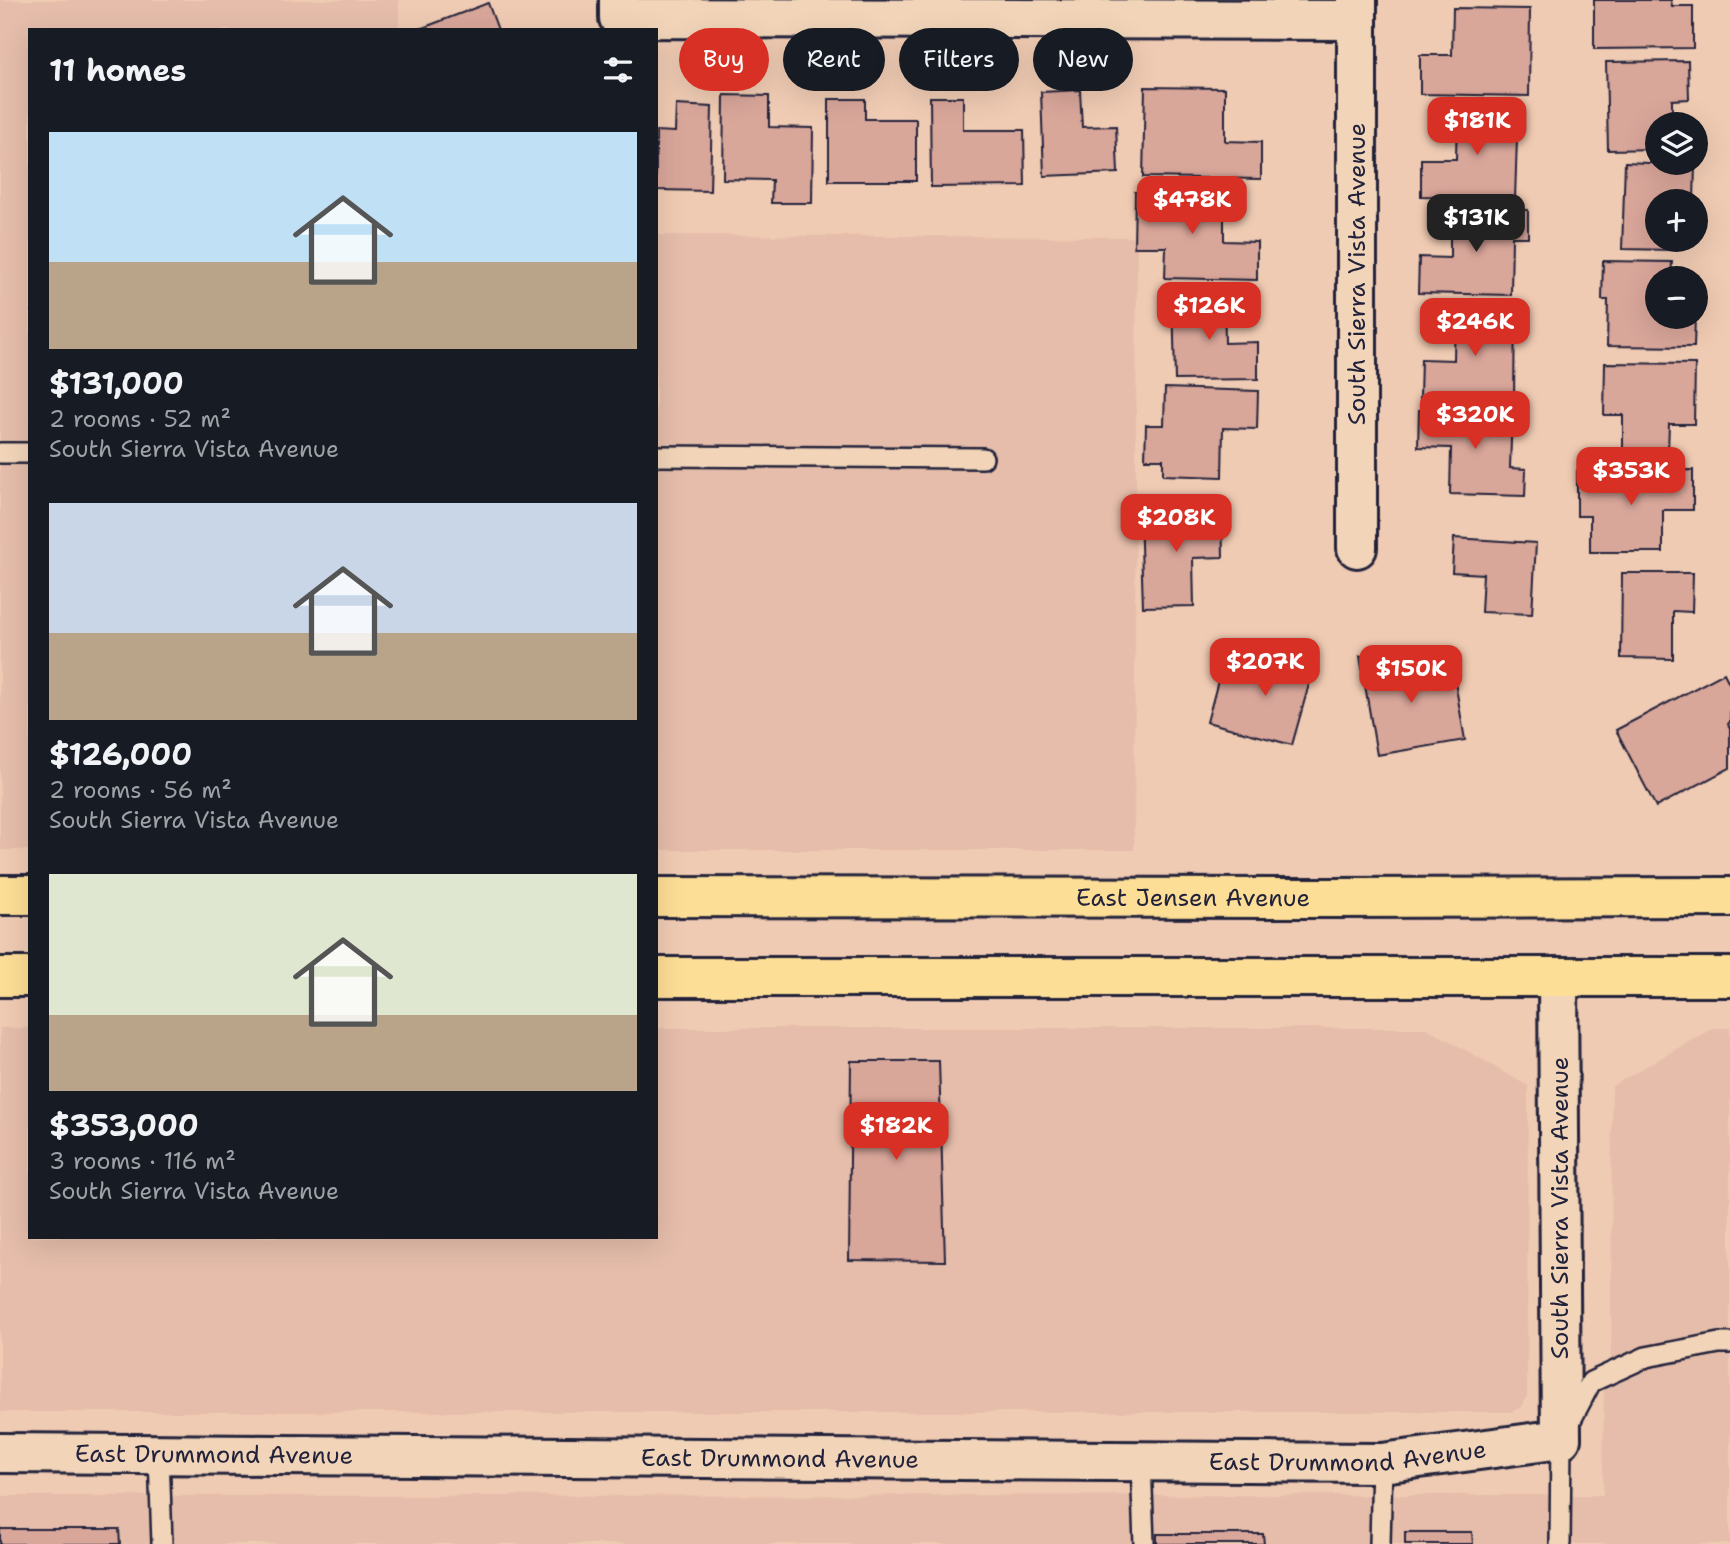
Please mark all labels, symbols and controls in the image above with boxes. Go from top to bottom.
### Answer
chip: Buy [679,28,769,91]
chip: Rent [783,28,885,91]
chip: Filters [899,28,1019,91]
chip: New [1033,28,1133,91]
text: 11 homes [49,50,186,91]
icon: filters [599,51,637,89]
pin: $181K [1428,97,1526,157]
text: $181K [1443,105,1511,135]
map controls [1645,112,1708,329]
button: layers [1645,112,1708,175]
street label: South Sierra Vista Avenue [1341,123,1373,425]
pin: $478K [1143,176,1241,236]
icon: home [280,177,406,303]
text: $478K [1153,184,1231,214]
button: + [1645,189,1708,252]
pin: $131K [1427,194,1525,254]
text: $131K [1443,202,1509,232]
button: − [1645,266,1708,329]
pin: $126K [1160,282,1258,342]
text: $126K [1173,290,1245,320]
pin: $246K [1426,298,1524,358]
text: $246K [1436,306,1514,336]
text: $131,000 [49,363,184,404]
pin: $320K [1426,392,1524,451]
text: $320K [1436,399,1514,429]
text: 2 rooms · 52 m² [49,404,231,434]
text: South Sierra Vista Avenue [49,434,339,464]
pin: $353K [1582,448,1680,507]
text: $353K [1592,455,1670,485]
pin: $208K [1127,494,1225,554]
text: $208K [1137,502,1215,532]
icon: home [280,548,406,674]
pin: $207K [1216,638,1314,698]
text: $207K [1226,646,1304,676]
pin: $150K [1362,646,1460,705]
text: $150K [1375,653,1447,683]
text: $126,000 [49,734,192,775]
text: 2 rooms · 56 m² [49,775,232,805]
text: South Sierra Vista Avenue [49,805,339,835]
street label: East Jensen Avenue [1076,882,1310,914]
icon: home [280,919,406,1045]
street label: South Sierra Vista Avenue [1544,1057,1576,1359]
pin: $182K [847,1102,945,1162]
text: $353,000 [49,1105,199,1146]
text: $182K [860,1110,932,1140]
text: 3 rooms · 116 m² [49,1146,236,1176]
text: South Sierra Vista Avenue [49,1176,339,1206]
street label: East Drummond Avenue [1209,1433,1488,1479]
street label: East Drummond Avenue [75,1438,353,1472]
street label: East Drummond Avenue [641,1442,919,1476]

